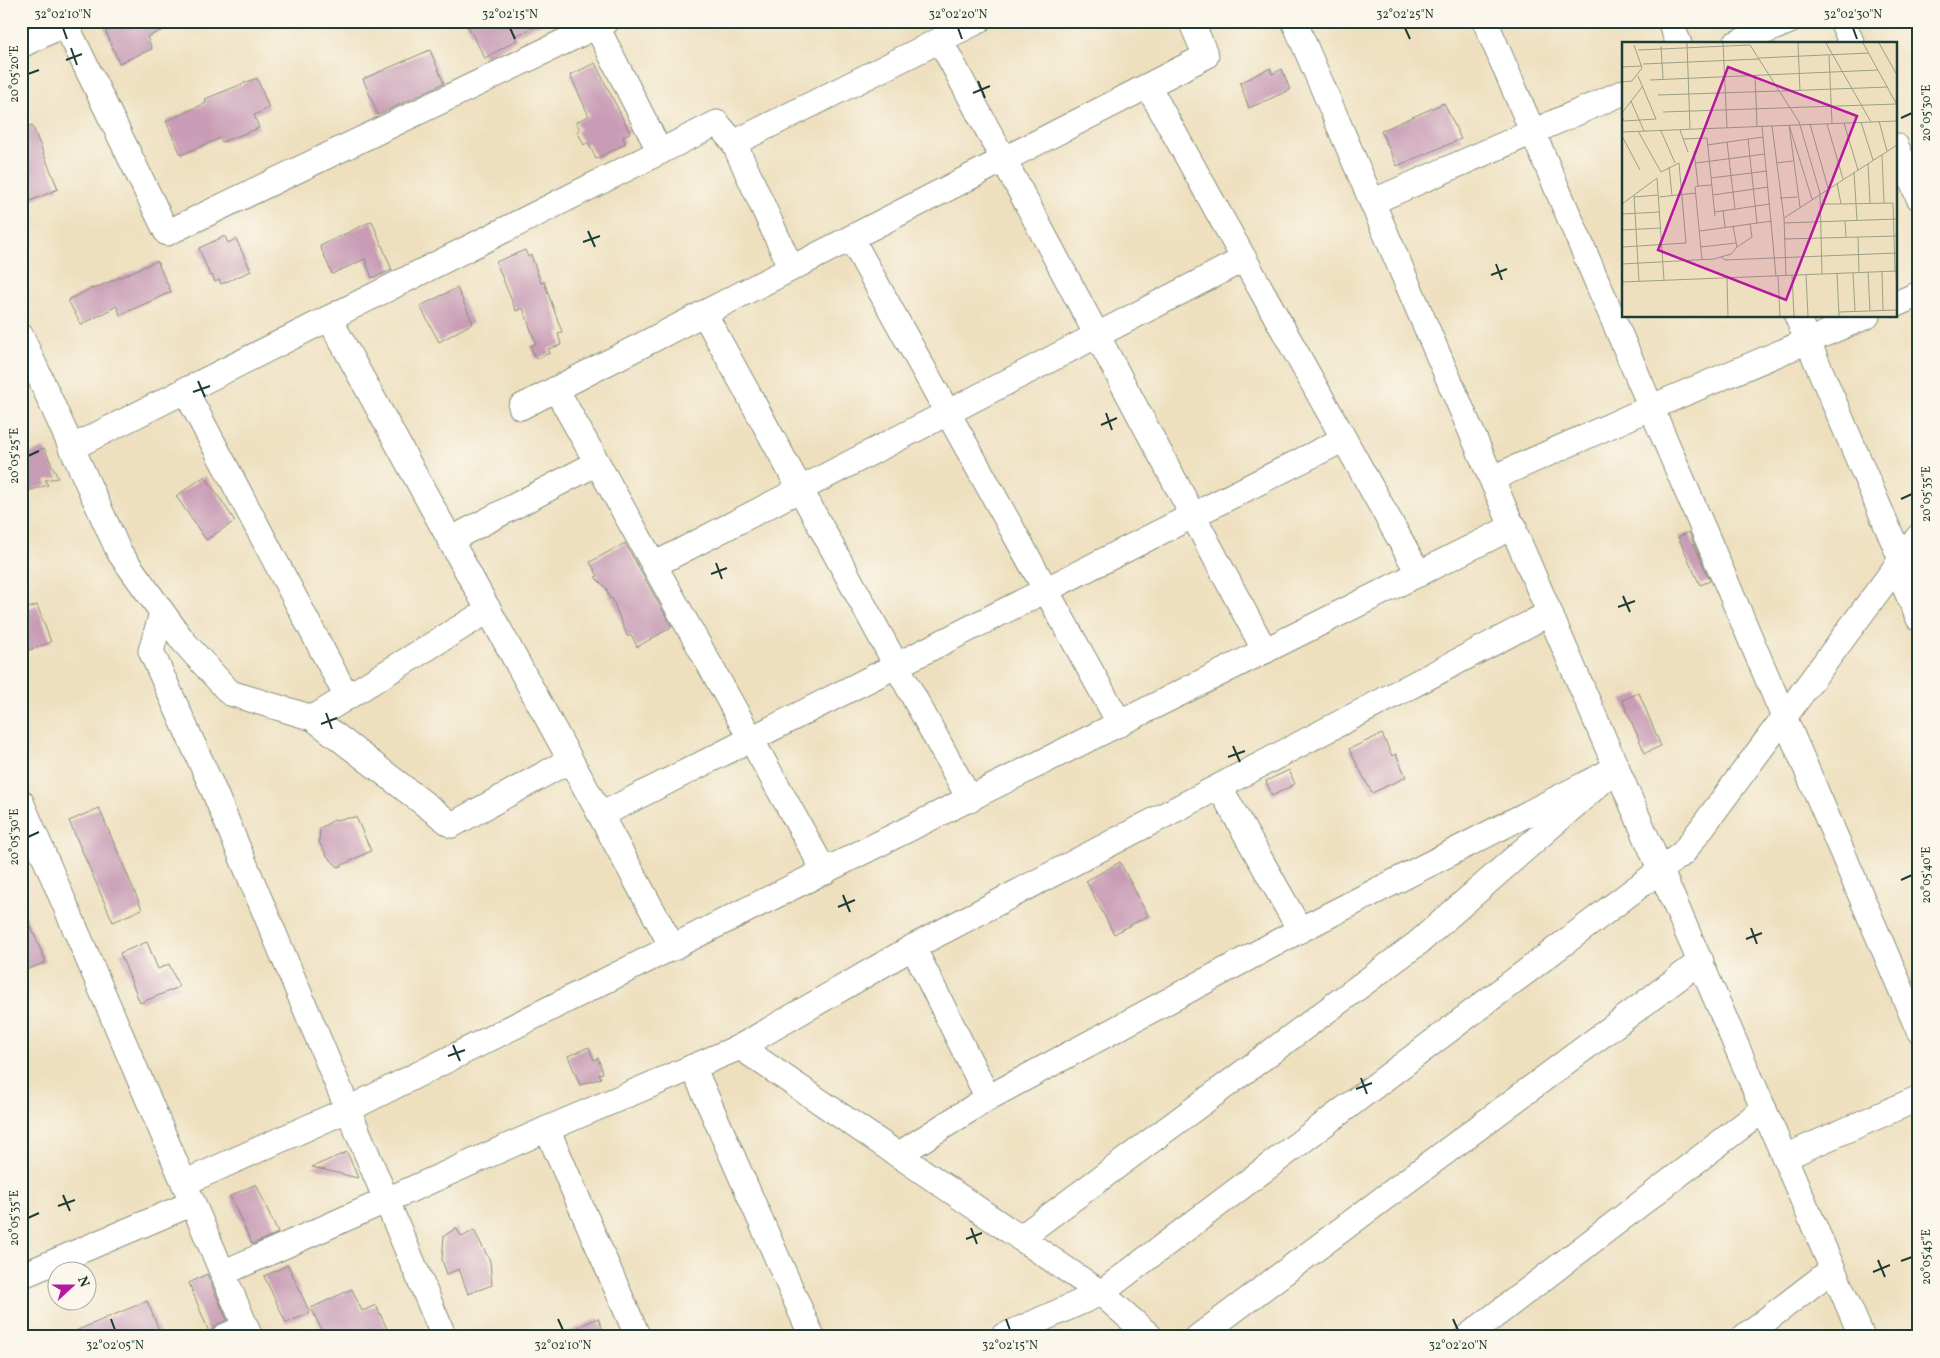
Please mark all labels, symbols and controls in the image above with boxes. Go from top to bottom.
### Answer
text: 32°02'10"N [34,7,92,23]
text: 32°02'15"N [482,7,538,23]
text: 32°02'20"N [929,7,987,23]
text: 32°02'25"N [1376,7,1434,23]
text: 32°02'30"N [1824,7,1882,23]
inset map [1622,42,1898,318]
text: 20°05'20"E [7,45,23,103]
text: 20°05'30"E [1919,84,1935,142]
text: 20°05'25"E [7,428,23,484]
text: 20°05'35"E [1919,466,1935,522]
text: 20°05'30"E [7,808,23,866]
text: 20°05'40"E [1919,846,1935,904]
text: 20°05'35"E [7,1190,23,1246]
text: 20°05'45"E [1919,1229,1935,1285]
north arrow [48,1260,98,1310]
text: N [72,1274,93,1290]
text: 32°02'05"N [86,1338,144,1354]
text: 32°02'10"N [534,1338,592,1354]
text: 32°02'15"N [982,1338,1038,1354]
text: 32°02'20"N [1429,1338,1487,1354]

